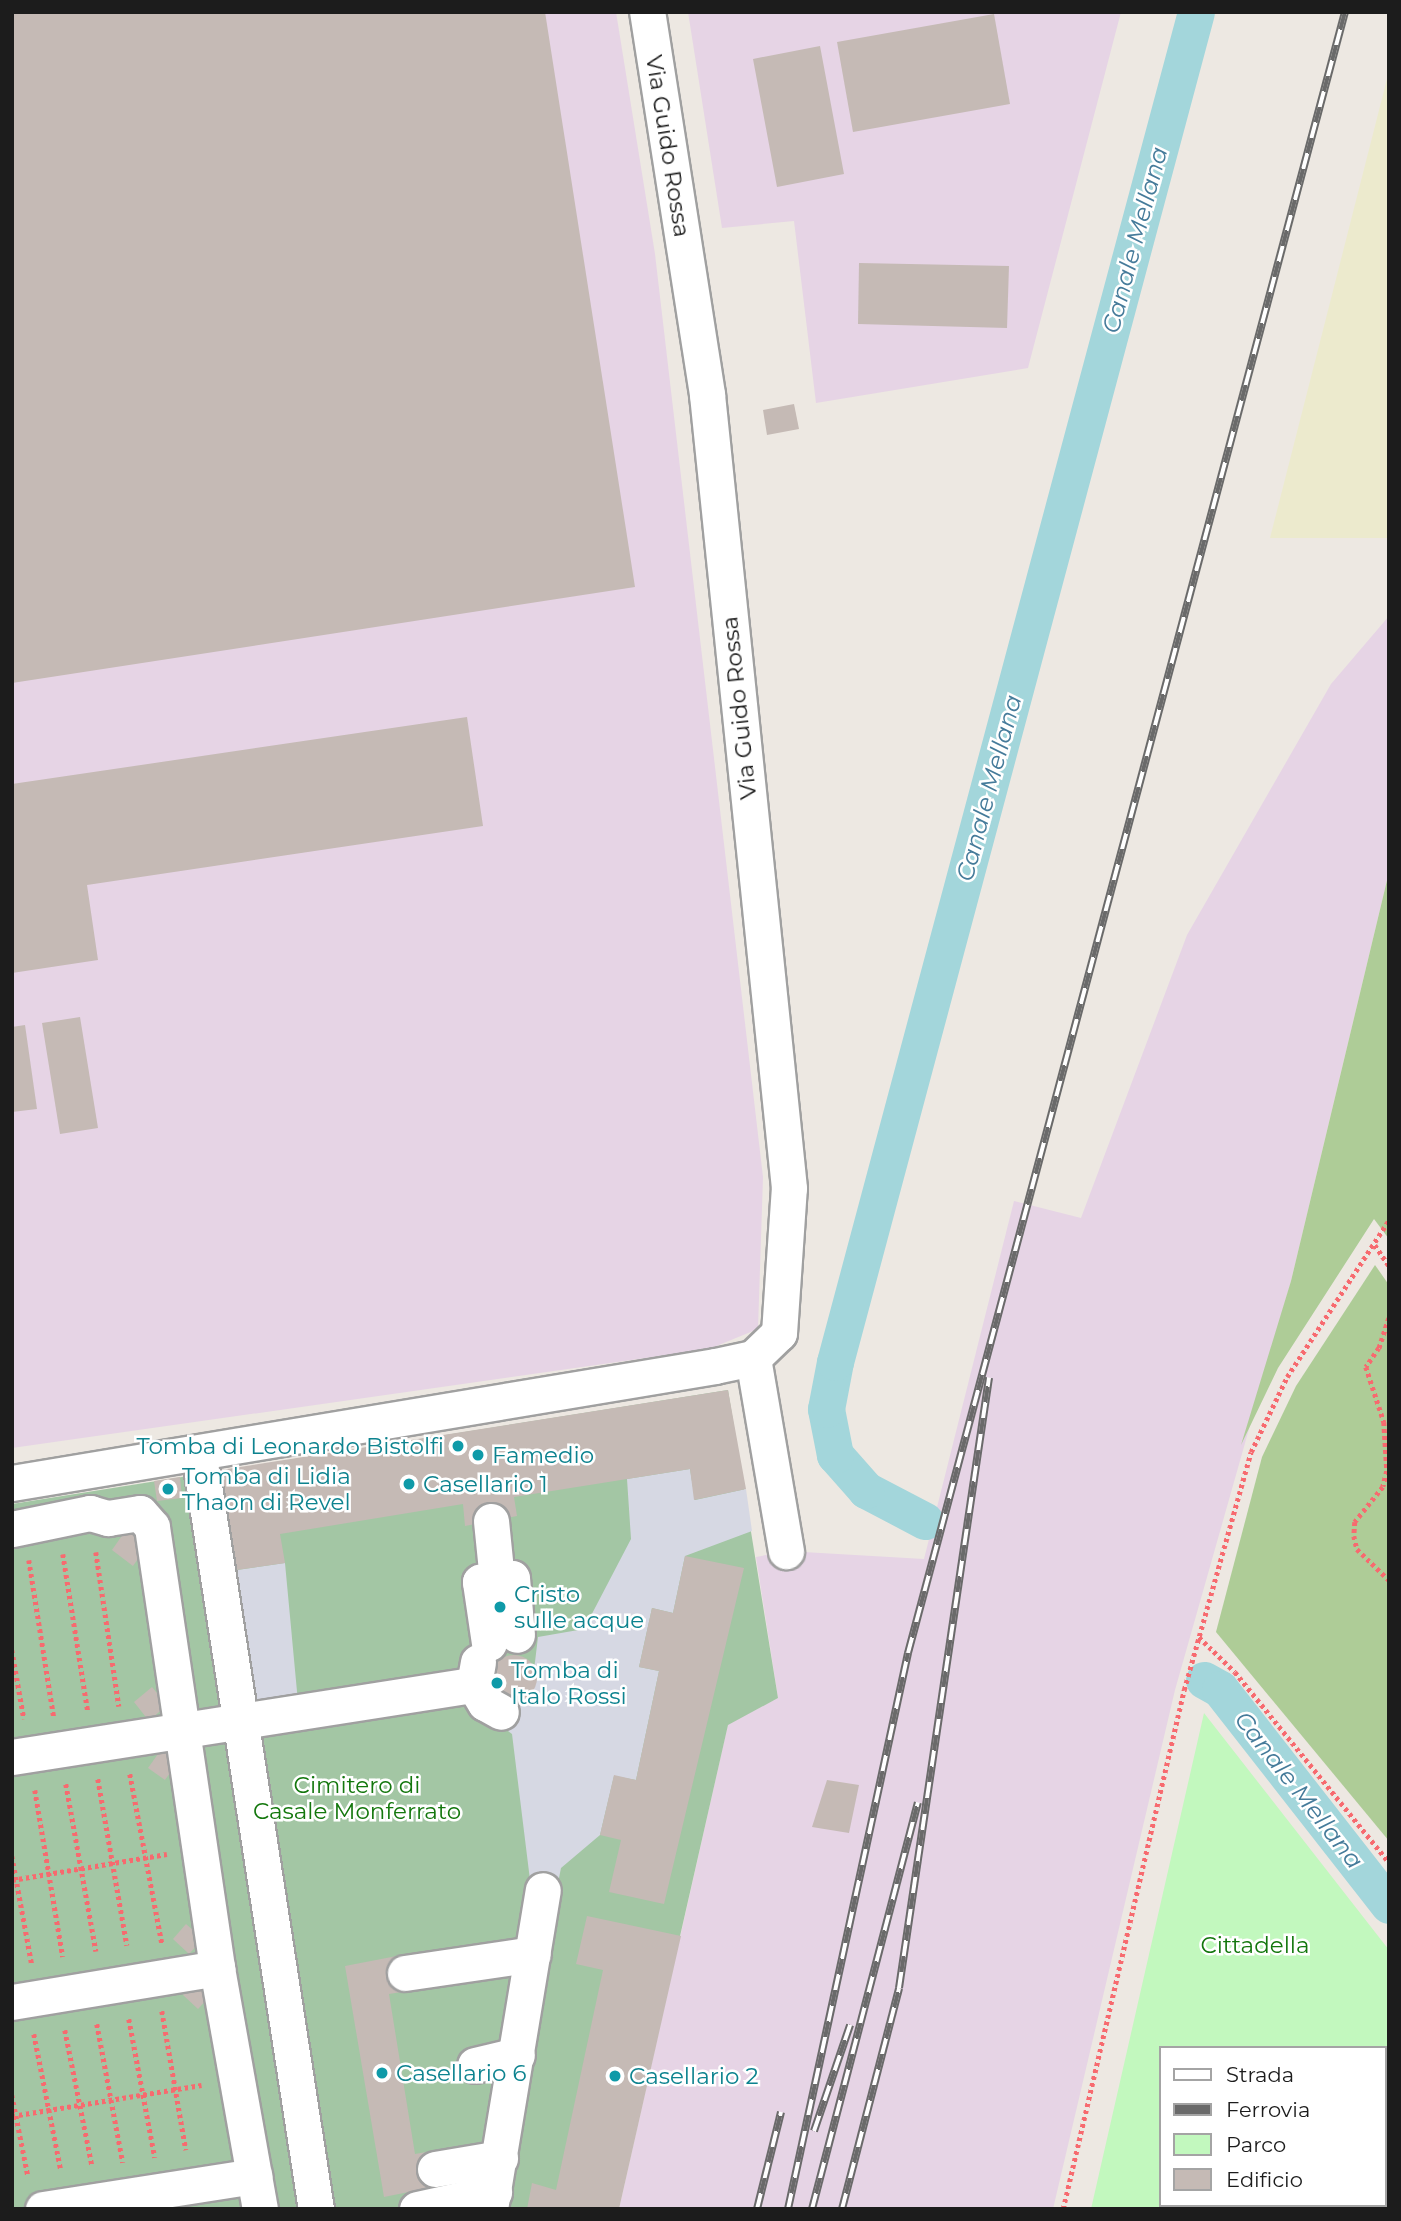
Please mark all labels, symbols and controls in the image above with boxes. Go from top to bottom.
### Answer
street label: Via Guido Rossa [640,53,696,239]
water label: Canale Mellana [1096,144,1174,336]
street label: Via Guido Rossa [716,615,762,801]
water label: Canale Mellana [950,692,1028,884]
place label: Tomba di Leonardo Bistolfi [136,1432,444,1460]
marker: Tomba di Leonardo Bistolfi [450,1438,466,1454]
place label: Famedio [492,1441,594,1469]
marker: Famedio [470,1447,486,1463]
place label: Tomba di Lidia Thaon di Revel [182,1462,351,1516]
place label: Casellario 1 [423,1470,548,1498]
marker: Casellario 1 [401,1476,417,1492]
marker: Tomba di Lidia Thaon di Revel [160,1481,176,1497]
place label: Cristo sulle acque [514,1580,644,1634]
marker: Cristo sulle acque [492,1599,508,1615]
place label: Tomba di Italo Rossi [511,1656,627,1710]
marker: Tomba di Italo Rossi [489,1675,505,1691]
water label: Canale Mellana [1229,1706,1369,1874]
park label: Cimitero di Casale Monferrato [253,1771,461,1825]
park label: Cittadella [1200,1931,1310,1959]
legend [1160,2046,1387,2207]
place label: Casellario 6 [396,2059,526,2087]
place label: Casellario 2 [629,2062,759,2090]
text: Strada [1226,2062,1294,2087]
marker: Casellario 6 [374,2065,390,2081]
marker: Casellario 2 [607,2068,623,2084]
text: Ferrovia [1226,2097,1310,2122]
text: Parco [1226,2132,1286,2157]
text: Edificio [1226,2167,1303,2192]

